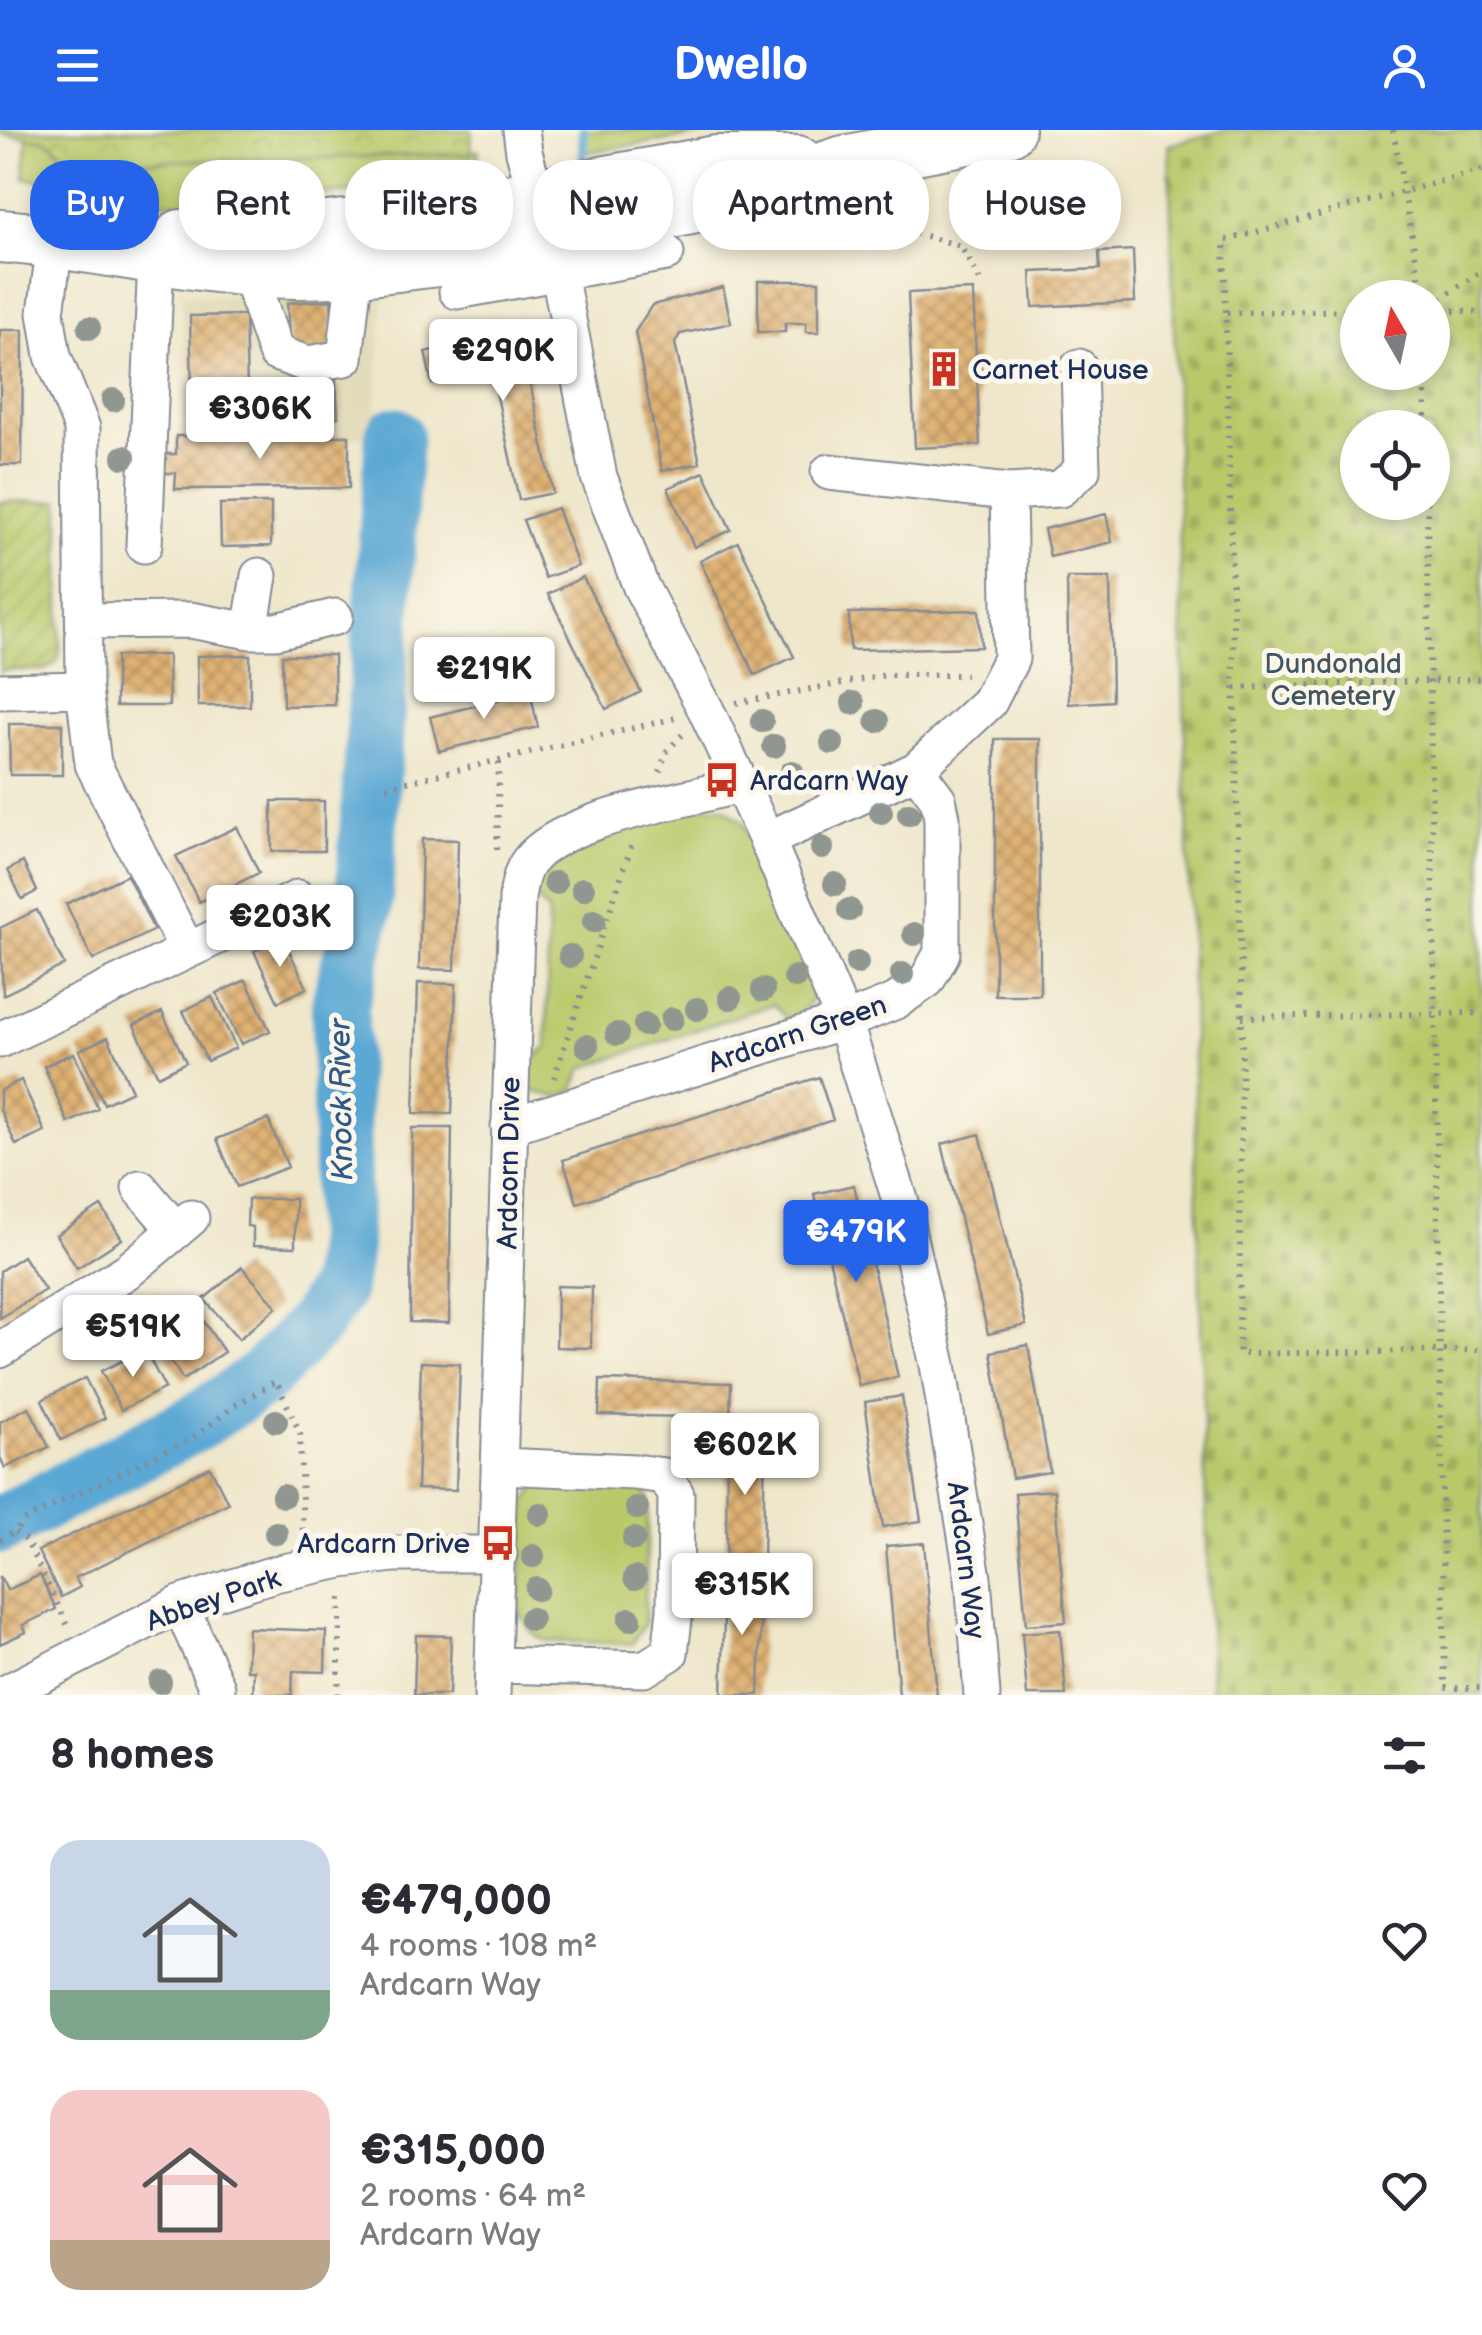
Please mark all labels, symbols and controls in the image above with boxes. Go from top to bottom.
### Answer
icon: menu [50,38,105,93]
text: Dwello [674,38,808,93]
icon: person [1377,38,1432,93]
chip: Buy [30,160,159,250]
chip: Rent [179,160,325,250]
chip: Filters [345,160,513,250]
chip: New [533,160,673,250]
chip: Apartment [693,160,929,250]
chip: House [949,160,1121,250]
north arrow [1340,280,1450,390]
map controls [1340,280,1450,520]
pin: €290K [433,319,573,404]
text: €290K [451,332,555,371]
building icon: Carnet House [925,350,963,388]
place label: Carnet House [972,354,1149,387]
pin: €306K [190,377,330,462]
text: €306K [208,390,312,429]
button: locate [1340,410,1450,520]
pin: €219K [414,637,554,722]
park label: Dundonald Cemetery [1264,648,1402,713]
text: €219K [436,650,532,689]
bus stop icon: Ardcarn Way [703,761,741,799]
place label: Ardcarn Way [750,765,909,798]
pin: €203K [210,885,350,970]
text: €203K [228,898,332,937]
street label: Ardcarn Green [704,988,891,1080]
water label: Knock River [323,1017,361,1181]
street label: Ardcorn Drive [491,1076,528,1250]
pin: €479K [786,1200,926,1285]
text: €479K [805,1213,907,1252]
pin: €519K [63,1295,203,1380]
text: €519K [85,1308,181,1347]
pin: €602K [675,1413,815,1498]
text: €602K [693,1426,797,1465]
street label: Ardcarn Way [939,1480,992,1641]
bus stop icon: Ardcarn Drive [479,1524,517,1562]
place label: Ardcarn Drive [297,1528,470,1561]
pin: €315K [672,1553,812,1638]
street label: Abbey Park [142,1562,285,1639]
text: €315K [694,1566,790,1605]
icon: filters [1377,1728,1432,1783]
text: 8 homes [50,1730,214,1781]
text: €479,000 [360,1876,552,1927]
icon: home [130,1880,250,2000]
icon: heart [1377,1913,1432,1968]
text: 4 rooms · 108 m² [360,1927,597,1966]
text: Ardcarn Way [360,1966,541,2005]
text: €315,000 [360,2126,546,2177]
icon: home [130,2130,250,2250]
icon: heart [1377,2163,1432,2218]
text: 2 rooms · 64 m² [360,2177,586,2216]
text: Ardcarn Way [360,2216,541,2255]

